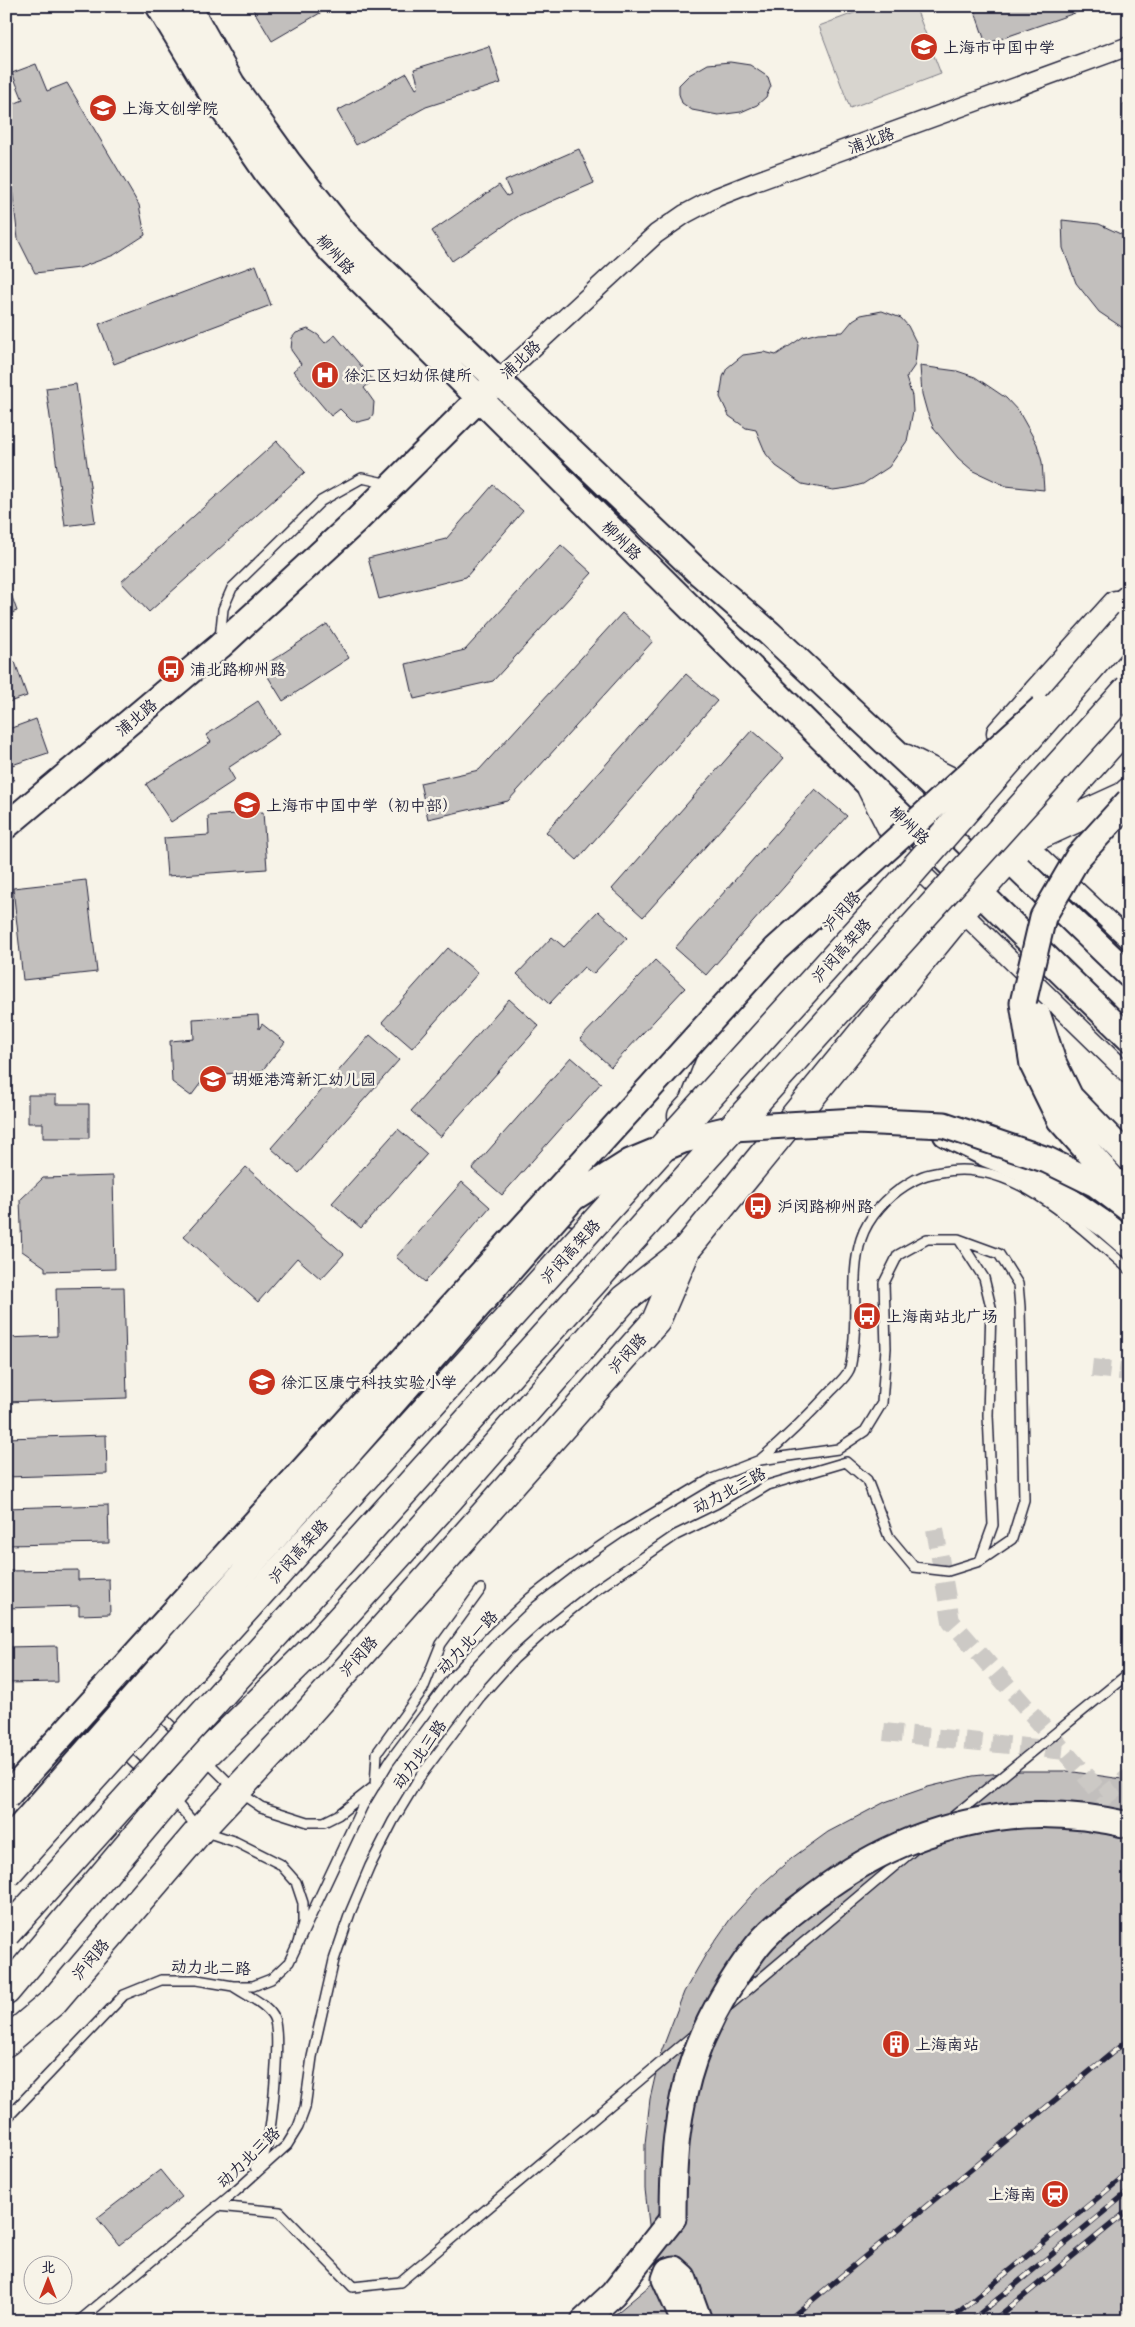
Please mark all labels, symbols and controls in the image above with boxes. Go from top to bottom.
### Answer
school or university icon: 上海市中国中学 [909,32,939,62]
place label: 上海市中国中学 [943,38,1055,59]
school or university icon: 上海文创学院 [88,93,118,123]
place label: 上海文创学院 [122,99,218,120]
street label: 浦北路 [845,123,898,159]
street label: 柳州路 [311,230,359,280]
street label: 浦北路 [496,336,546,384]
hospital icon: 徐汇区妇幼保健所 [310,360,340,390]
place label: 徐汇区妇幼保健所 [344,366,472,387]
street label: 柳州路 [597,517,645,565]
bus stop icon: 浦北路柳州路 [156,654,186,684]
place label: 浦北路柳州路 [190,660,286,681]
street label: 浦北路 [112,695,162,742]
school or university icon: 上海市中国中学（初中部） [232,790,262,820]
place label: 上海市中国中学（初中部） [266,796,458,817]
street label: 柳州路 [884,802,934,850]
street label: 沪闵路 [818,887,866,937]
street label: 沪闵高架路 [808,914,877,988]
school or university icon: 胡姬港湾新汇幼儿园 [198,1064,228,1094]
place label: 胡姬港湾新汇幼儿园 [232,1070,376,1091]
bus stop icon: 沪闵路柳州路 [743,1191,773,1221]
place label: 沪闵路柳州路 [777,1197,873,1218]
street label: 沪闵高架路 [537,1215,606,1289]
bus stop icon: 上海南站北广场 [852,1301,882,1331]
place label: 上海南站北广场 [886,1307,998,1328]
street label: 沪闵路 [604,1329,652,1379]
school or university icon: 徐汇区康宁科技实验小学 [247,1367,277,1397]
place label: 徐汇区康宁科技实验小学 [281,1373,457,1394]
street label: 动力北三路 [689,1463,770,1519]
street label: 沪闵高架路 [265,1515,334,1589]
street label: 动力北一路 [433,1607,503,1679]
street label: 沪闵路 [335,1632,383,1682]
street label: 动力北三路 [389,1716,452,1794]
street label: 沪闵路 [68,1935,115,1985]
street label: 动力北二路 [171,1957,251,1980]
building icon: 上海南站 [881,2029,911,2059]
place label: 上海南站 [915,2035,979,2056]
street label: 动力北三路 [213,2123,285,2193]
station icon: 上海南 [1040,2179,1070,2209]
place label: 上海南 [988,2185,1036,2206]
north arrow [22,2254,72,2304]
text: 北 [41,2259,55,2277]

